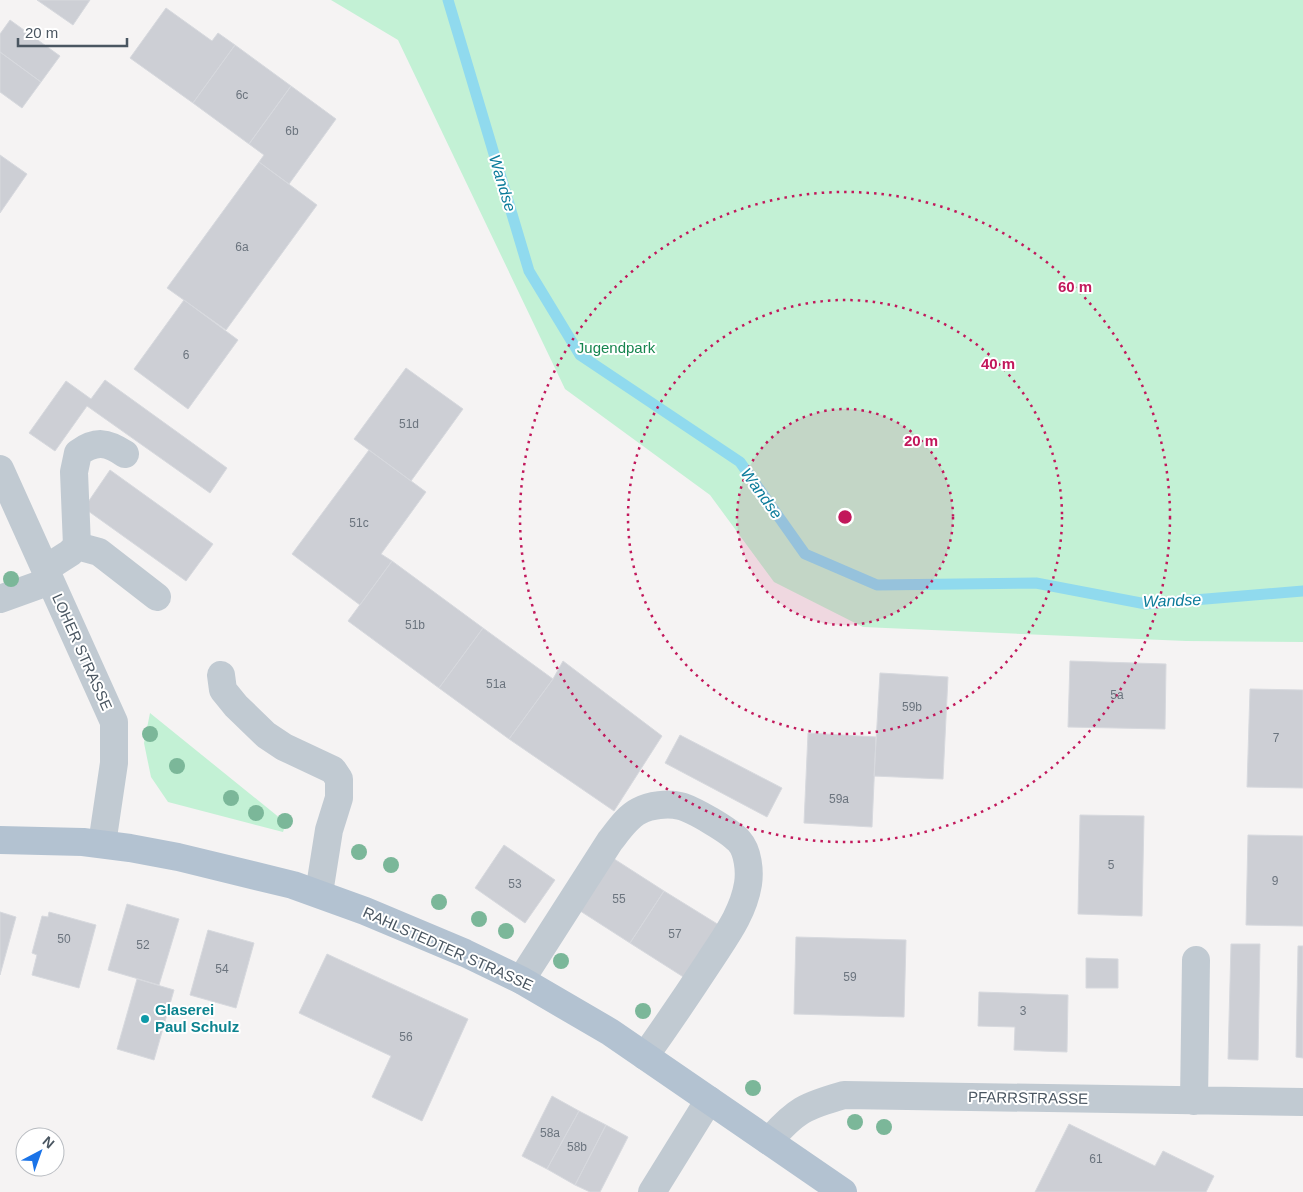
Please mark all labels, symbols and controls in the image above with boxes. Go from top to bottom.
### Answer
scale bar [18,15,126,47]
text: 20 m [25,24,58,41]
house number: 6c [236,88,248,102]
house number: 6b [285,124,299,138]
water label: Wandse [486,153,519,214]
house number: 6a [235,240,249,254]
text: 60 m [1058,278,1092,295]
park label: Jugendpark [577,339,656,356]
house number: 6 [183,348,190,362]
text: 40 m [981,355,1015,372]
house number: 51d [399,417,419,431]
text: 20 m [904,432,938,449]
water label: Wandse [738,465,786,522]
centre of rings [836,508,854,526]
house number: 51c [349,516,369,530]
street label: LOHER STRASSE [49,591,116,713]
water label: Wandse [1143,591,1202,610]
house number: 51b [405,618,425,632]
house number: 51a [486,677,506,691]
house number: 5a [1110,688,1124,702]
house number: 59b [902,700,922,714]
house number: 7 [1273,731,1280,745]
house number: 59a [829,792,849,806]
house number: 5 [1108,858,1115,872]
house number: 9 [1272,874,1279,888]
house number: 53 [508,877,522,891]
house number: 55 [612,892,626,906]
street label: RAHLSTEDTER STRASSE [361,903,536,994]
house number: 57 [668,927,682,941]
house number: 50 [57,932,71,946]
house number: 52 [136,938,150,952]
house number: 54 [215,962,229,976]
house number: 59 [843,970,857,984]
place label: Glaserei Paul Schulz [155,1001,239,1035]
house number: 3 [1020,1004,1027,1018]
marker: Glaserei Paul Schulz [139,1013,151,1025]
house number: 56 [399,1030,413,1044]
street label: PFARRSTRASSE [968,1088,1088,1107]
house number: 58a [540,1126,560,1140]
north arrow [15,1127,65,1177]
text: N [39,1133,58,1152]
house number: 58b [567,1140,587,1154]
house number: 61 [1089,1152,1103,1166]

